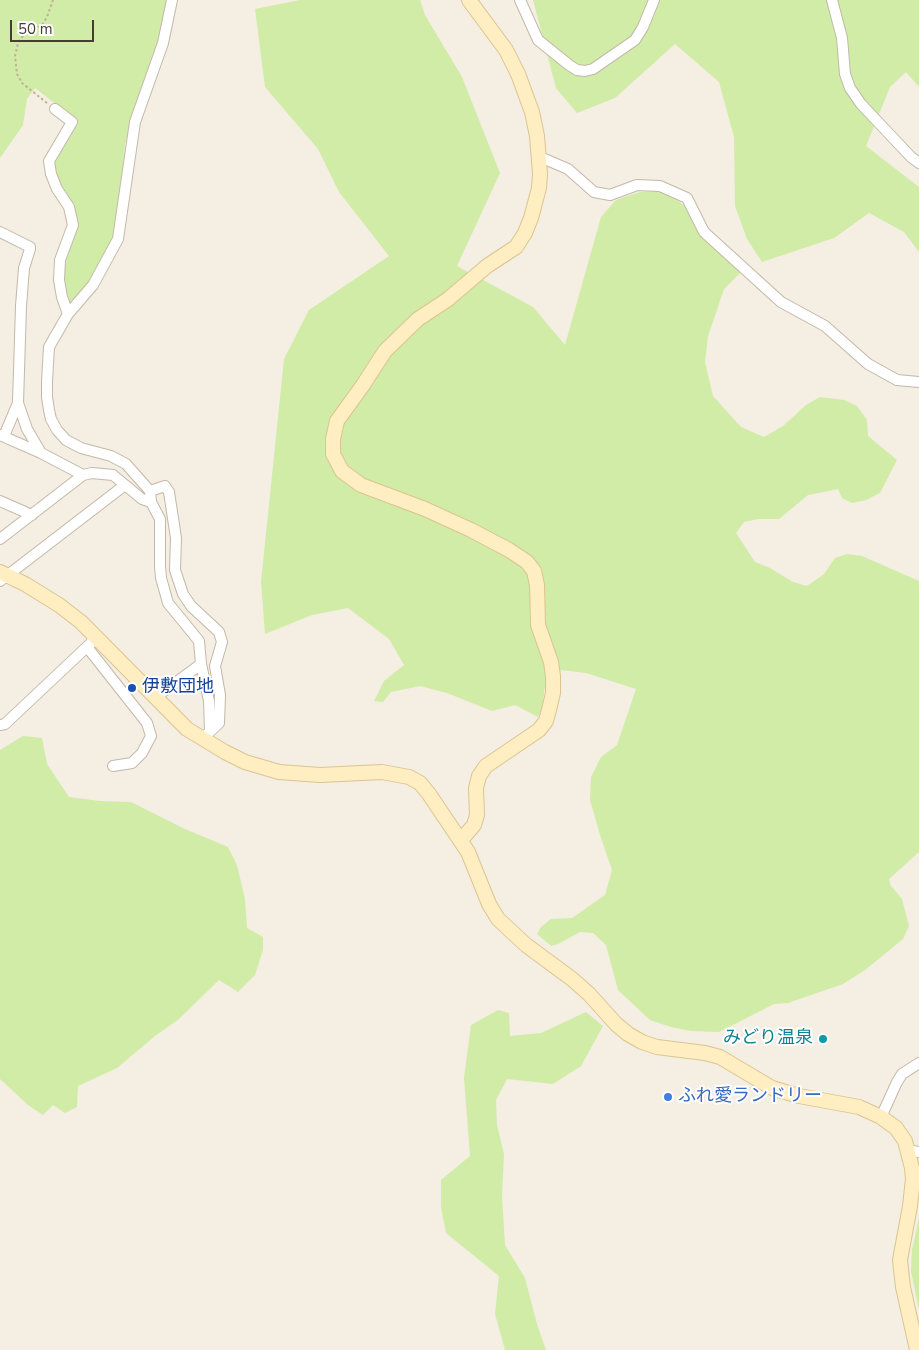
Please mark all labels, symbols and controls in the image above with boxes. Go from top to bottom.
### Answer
scale bar [12,10,96,42]
text: 50 m [18,19,53,39]
place label: 伊敷団地 [142,677,214,699]
marker: 伊敷団地 [126,682,138,694]
place label: みどり温泉 [723,1028,813,1050]
marker: みどり温泉 [817,1033,829,1045]
place label: ふれ愛ランドリー [678,1086,822,1108]
marker: ふれ愛ランドリー [662,1091,674,1103]

